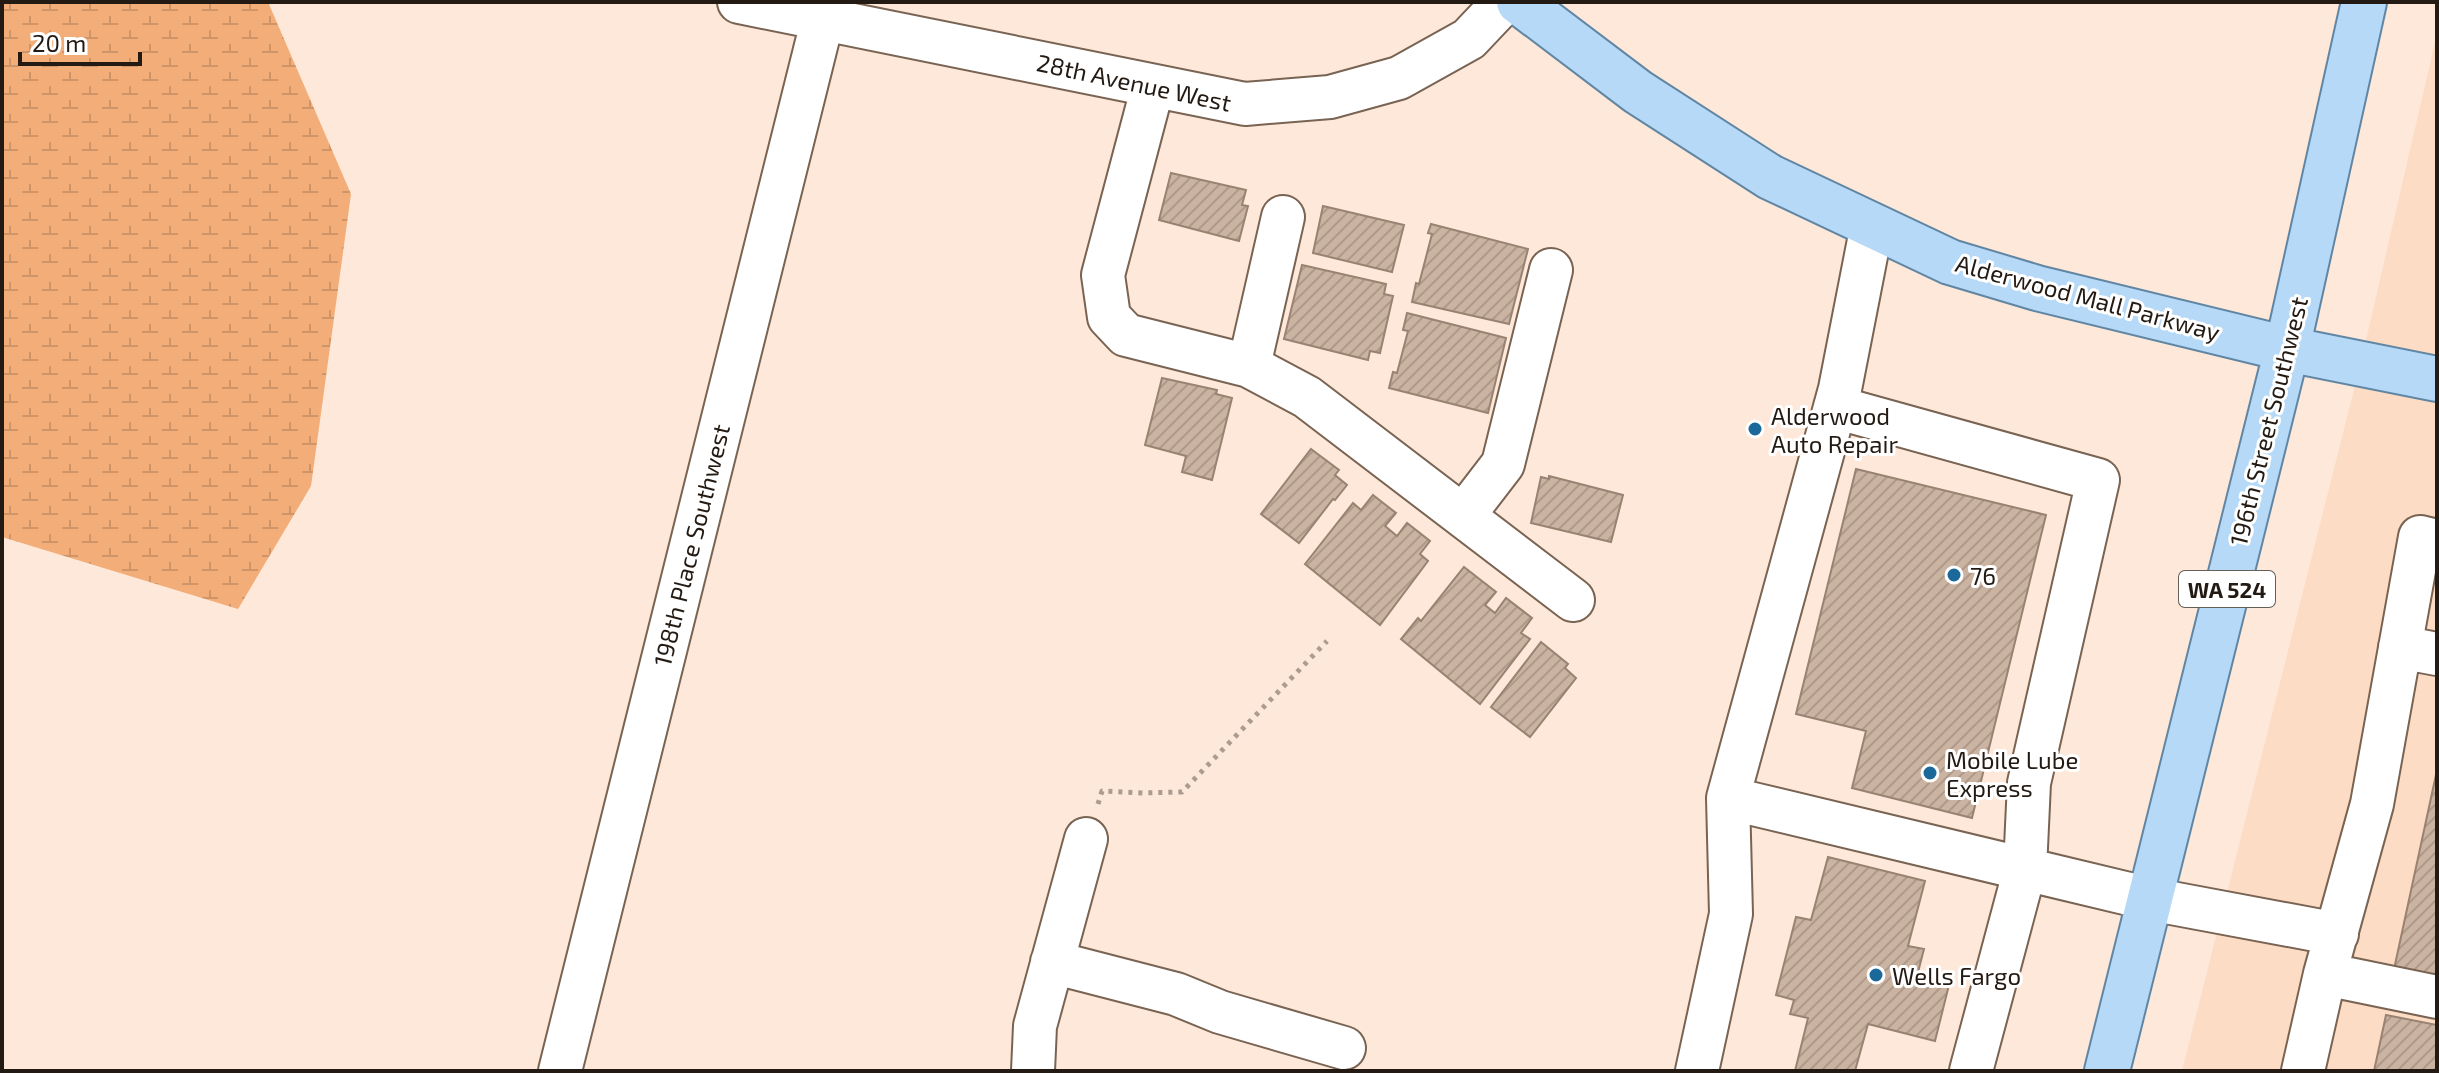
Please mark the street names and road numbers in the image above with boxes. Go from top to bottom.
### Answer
street label: 28th Avenue West [1034,47,1234,117]
street label: Alderwood Mall Parkway [1953,248,2224,346]
street label: 196th Street Southwest [2223,294,2313,548]
street label: 198th Place Southwest [647,421,735,669]
road number: WA 524 [2179,571,2275,607]

